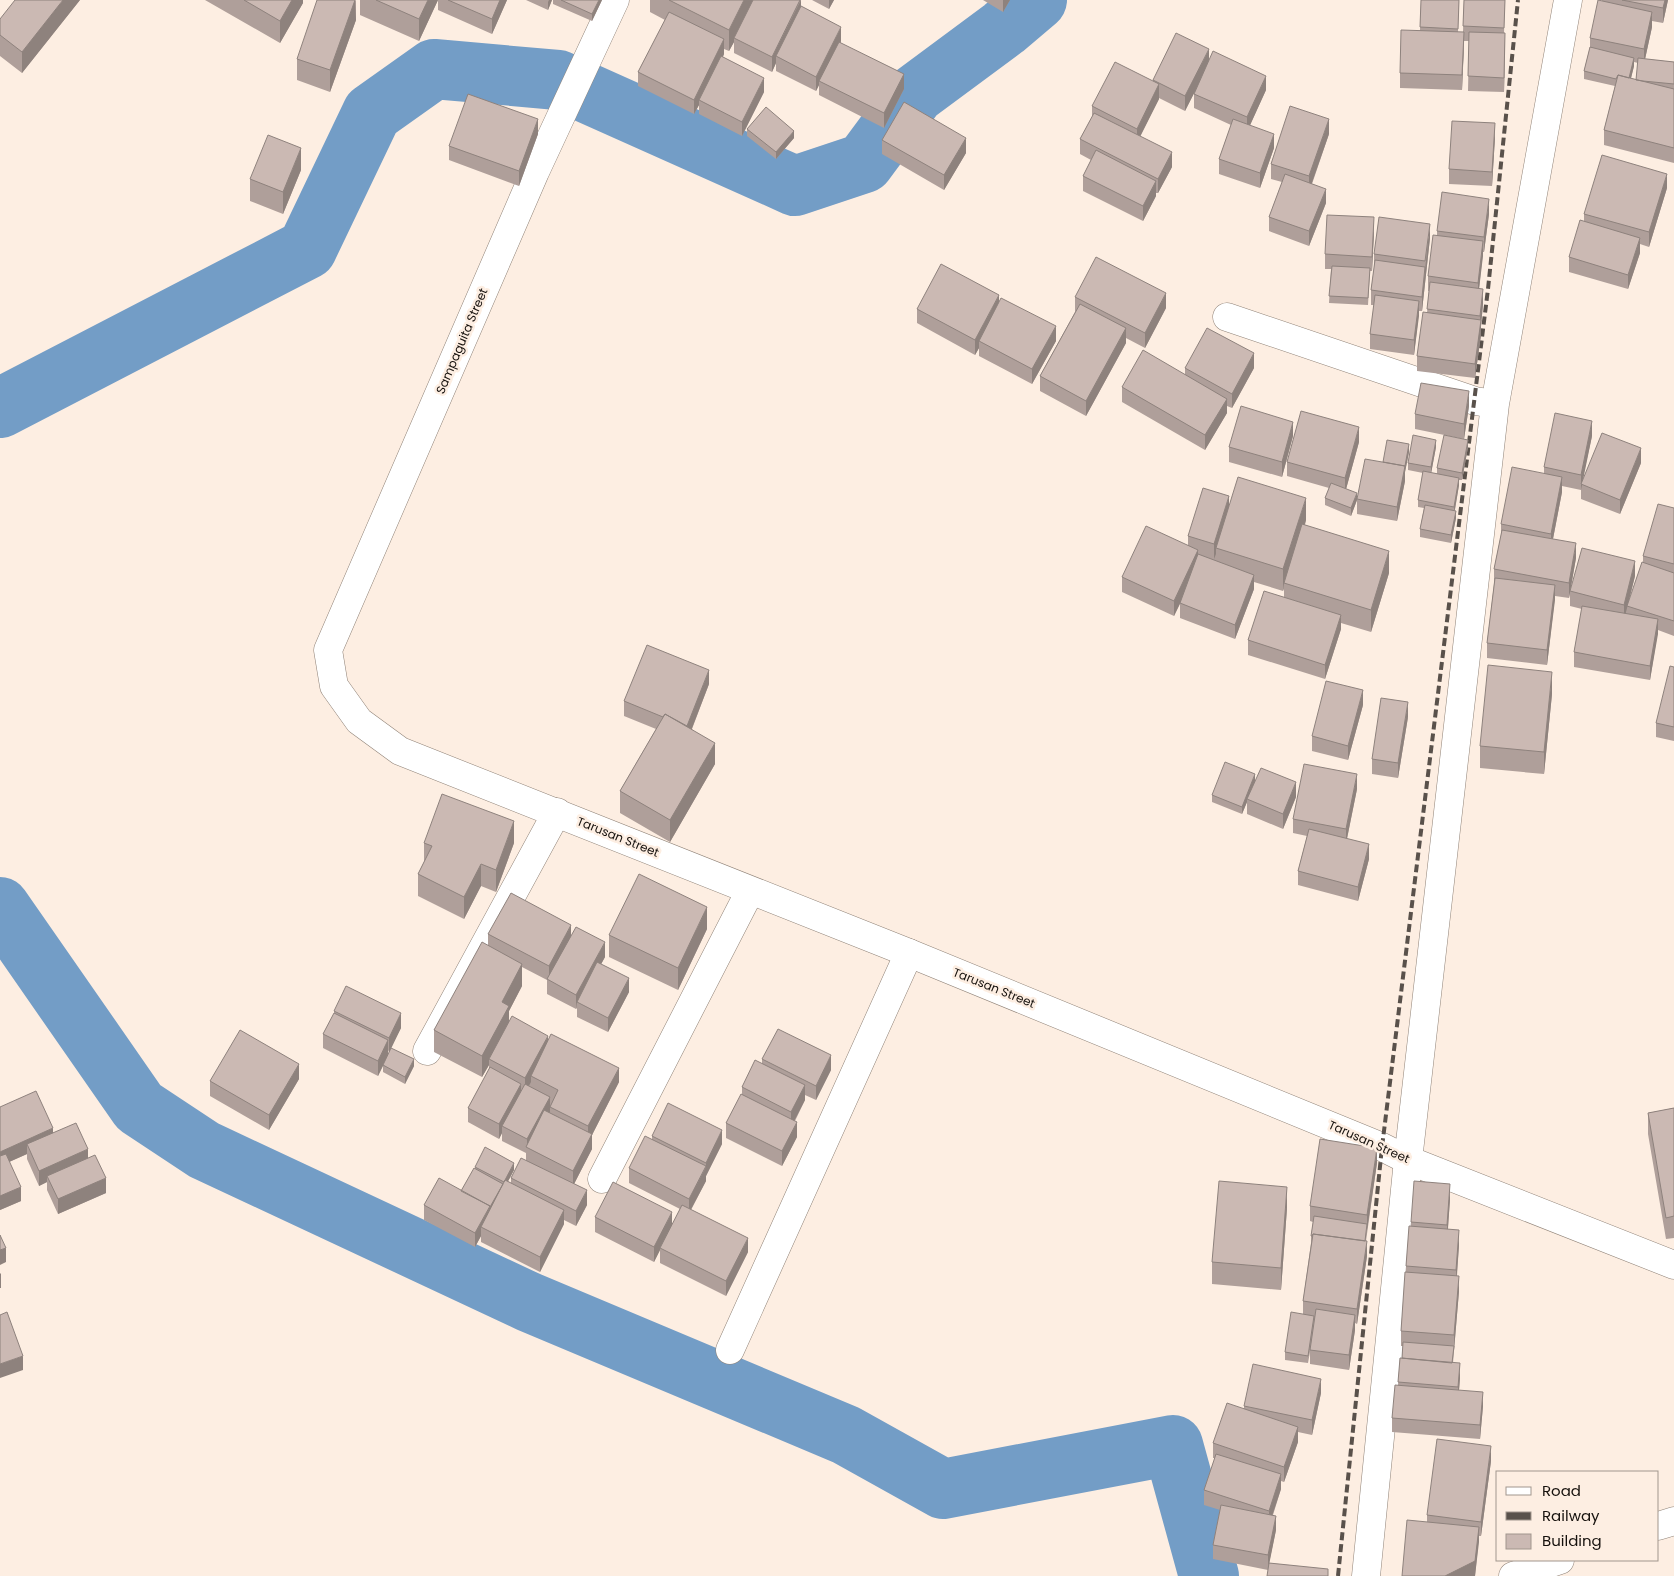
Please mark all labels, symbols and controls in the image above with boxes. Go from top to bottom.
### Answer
street label: Sampaguita Street [432,285,492,396]
street label: Tarusan Street [575,812,662,861]
street label: Tarusan Street [951,963,1038,1012]
street label: Tarusan Street [1326,1116,1412,1167]
legend [1496,1471,1659,1561]
text: Road [1542,1480,1581,1501]
text: Railway [1542,1505,1600,1526]
text: Building [1542,1530,1602,1551]

